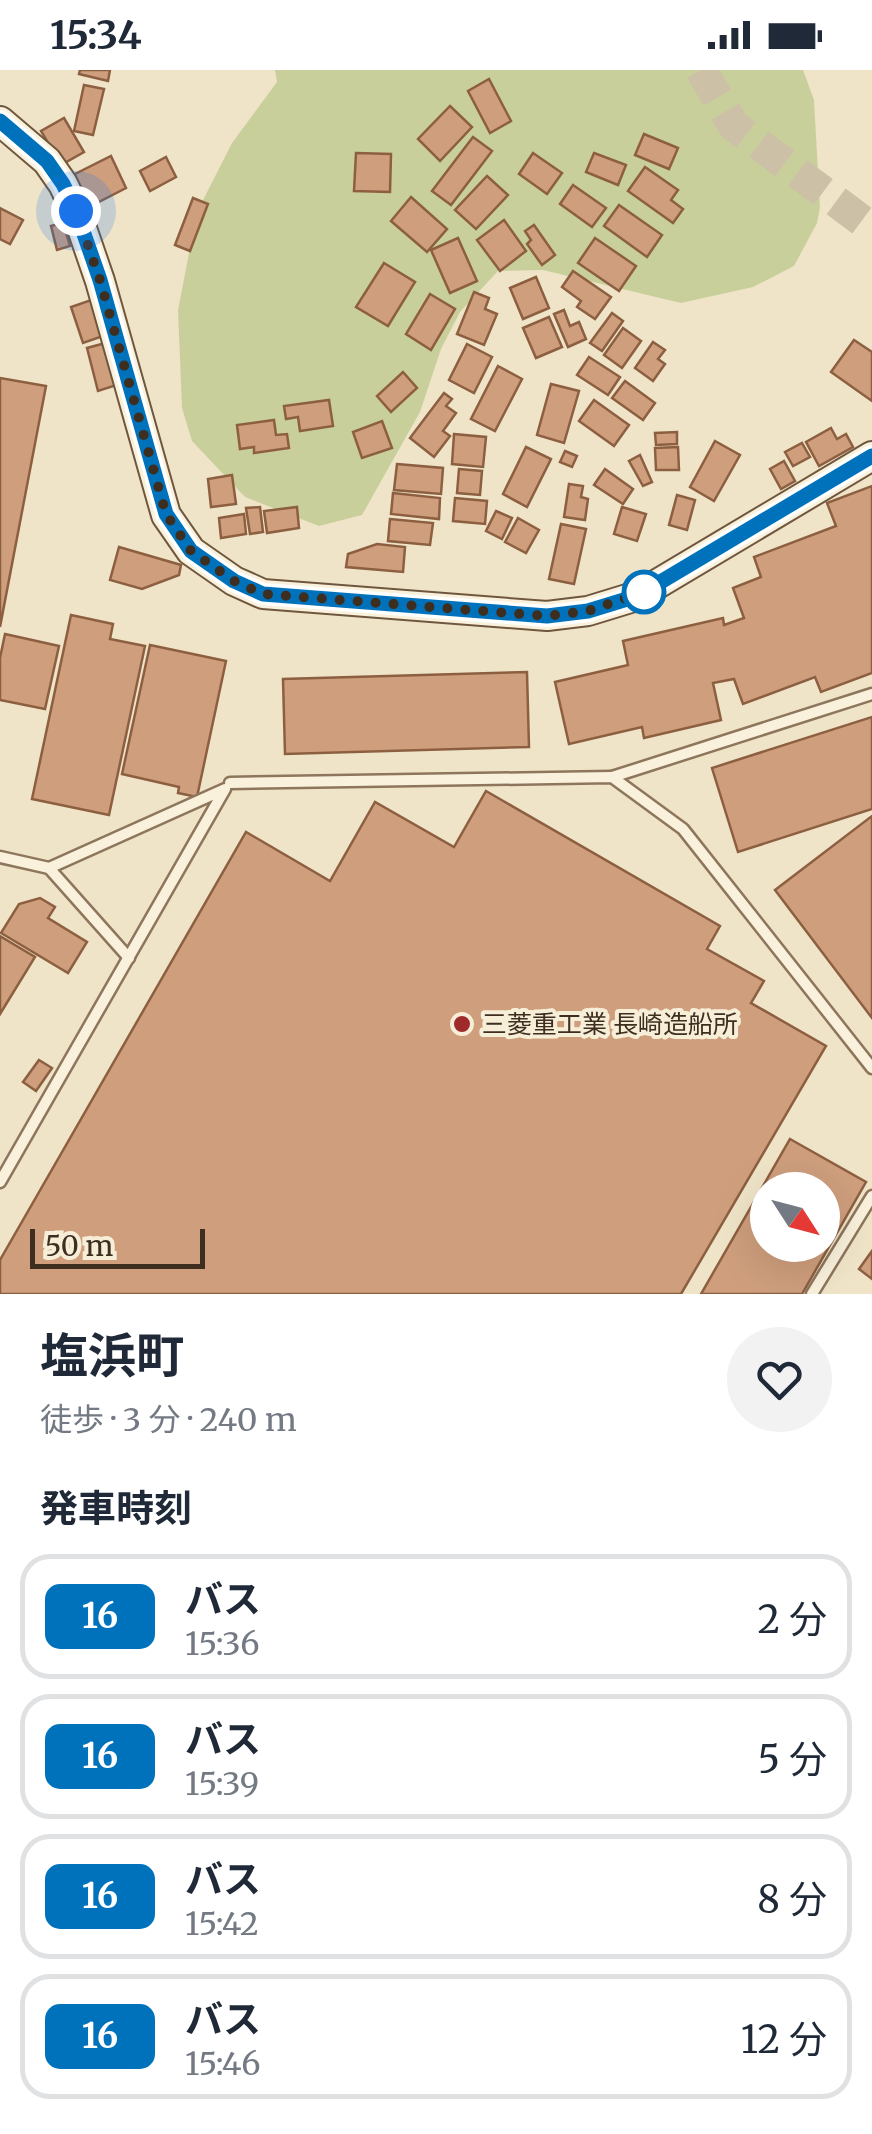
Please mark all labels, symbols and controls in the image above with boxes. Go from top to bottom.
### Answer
text: 15:34 [50,12,142,59]
your location [51,186,101,236]
unlabelled marker [623,571,665,613]
place label: 三菱重工業 長崎造船所 [482,1008,738,1040]
marker: 三菱重工業 長崎造船所 [451,1013,473,1035]
north arrow [750,1172,840,1262]
map controls [750,1172,840,1262]
scale bar [30,1224,205,1268]
text: 50 m [45,1228,113,1264]
text: 塩浜町 [40,1326,184,1386]
button: heart [727,1327,832,1432]
text: 徒歩 · 3 分 · 240 m [40,1400,297,1440]
text: 発車時刻 [40,1485,192,1532]
text: バス [185,1576,261,1623]
text: 16 [82,1594,118,1638]
text: 2 分 [757,1596,827,1643]
text: 15:36 [185,1624,260,1664]
text: バス [185,1716,261,1763]
text: 16 [82,1734,118,1778]
text: 5 分 [758,1736,827,1783]
text: 15:39 [185,1764,259,1804]
text: バス [185,1856,261,1903]
text: 16 [82,1874,118,1918]
text: 8 分 [757,1876,827,1923]
text: 15:42 [185,1904,259,1944]
text: バス [185,1996,261,2043]
text: 16 [82,2014,118,2058]
text: 12 分 [741,2016,827,2063]
text: 15:46 [185,2044,261,2084]

